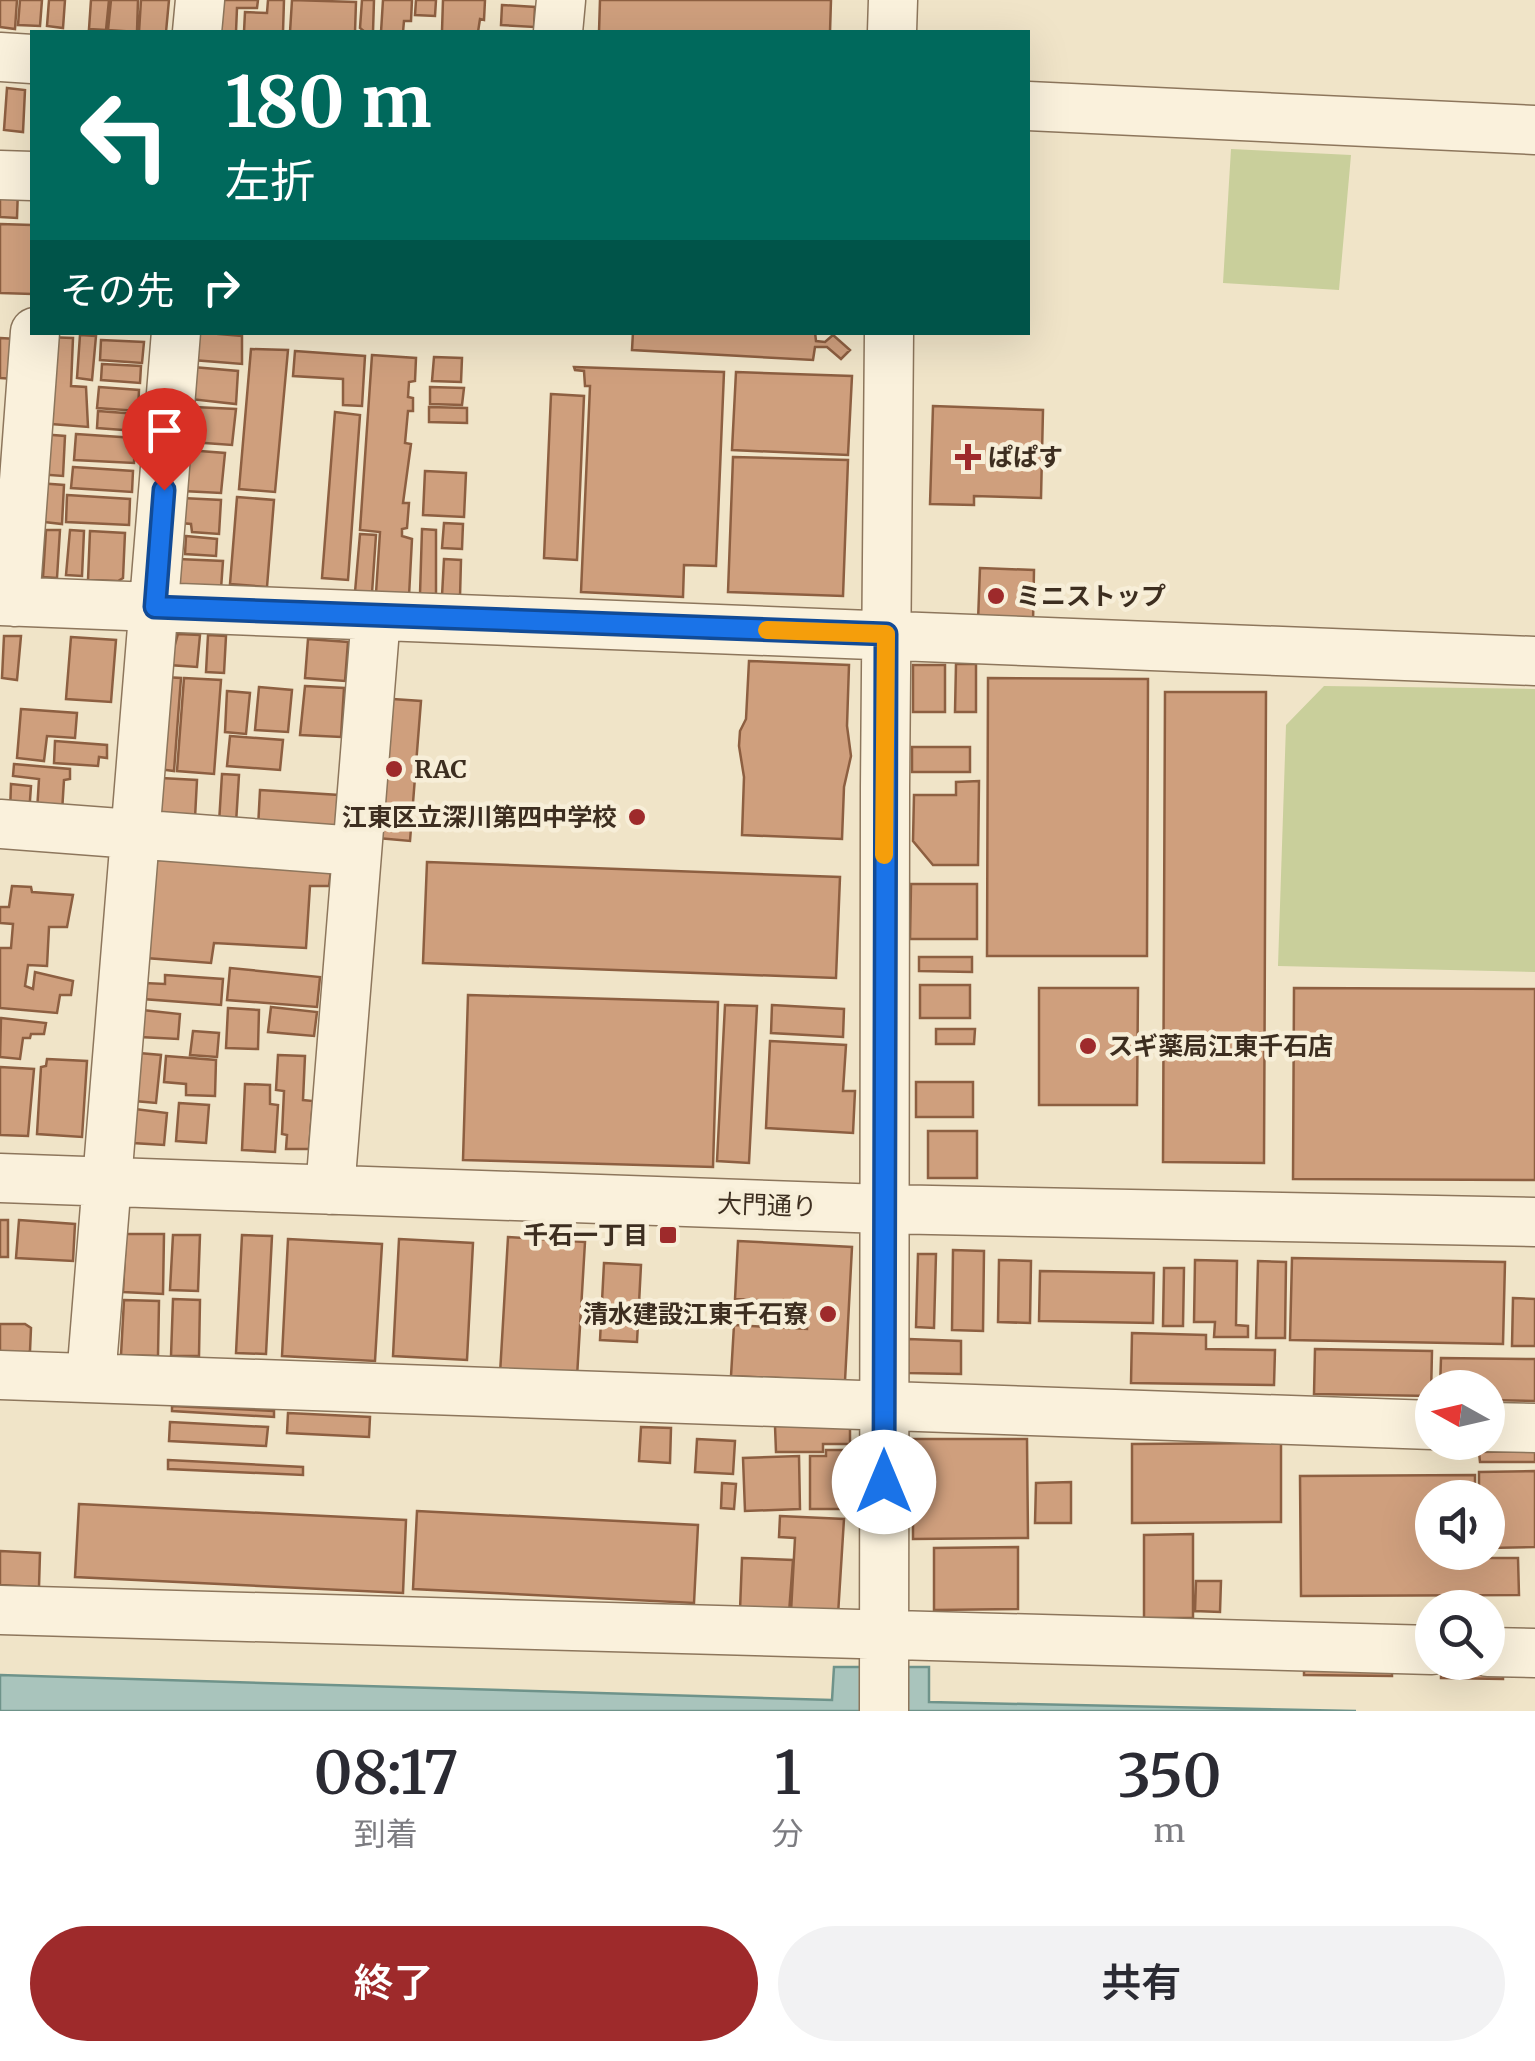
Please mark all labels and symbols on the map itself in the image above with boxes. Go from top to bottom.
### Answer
pin [122,388,207,491]
place label: ぱぱす [988,441,1063,473]
marker: ぱぱす [957,446,979,468]
place label: ミニストップ [1016,580,1166,612]
marker: ミニストップ [985,585,1007,607]
place label: RAC [414,753,467,785]
marker: RAC [383,758,405,780]
place label: 江東区立深川第四中学校 [342,801,617,833]
marker: 江東区立深川第四中学校 [626,806,648,828]
place label: スギ薬局江東千石店 [1108,1030,1333,1062]
marker: スギ薬局江東千石店 [1077,1035,1099,1057]
street label: 大門通り [716,1187,818,1223]
place label: 千石一丁目 [523,1219,648,1251]
marker: 千石一丁目 [657,1224,679,1246]
place label: 清水建設江東千石寮 [583,1298,808,1330]
marker: 清水建設江東千石寮 [817,1303,839,1325]
north arrow [1415,1370,1505,1460]
position arrow [832,1430,936,1534]

